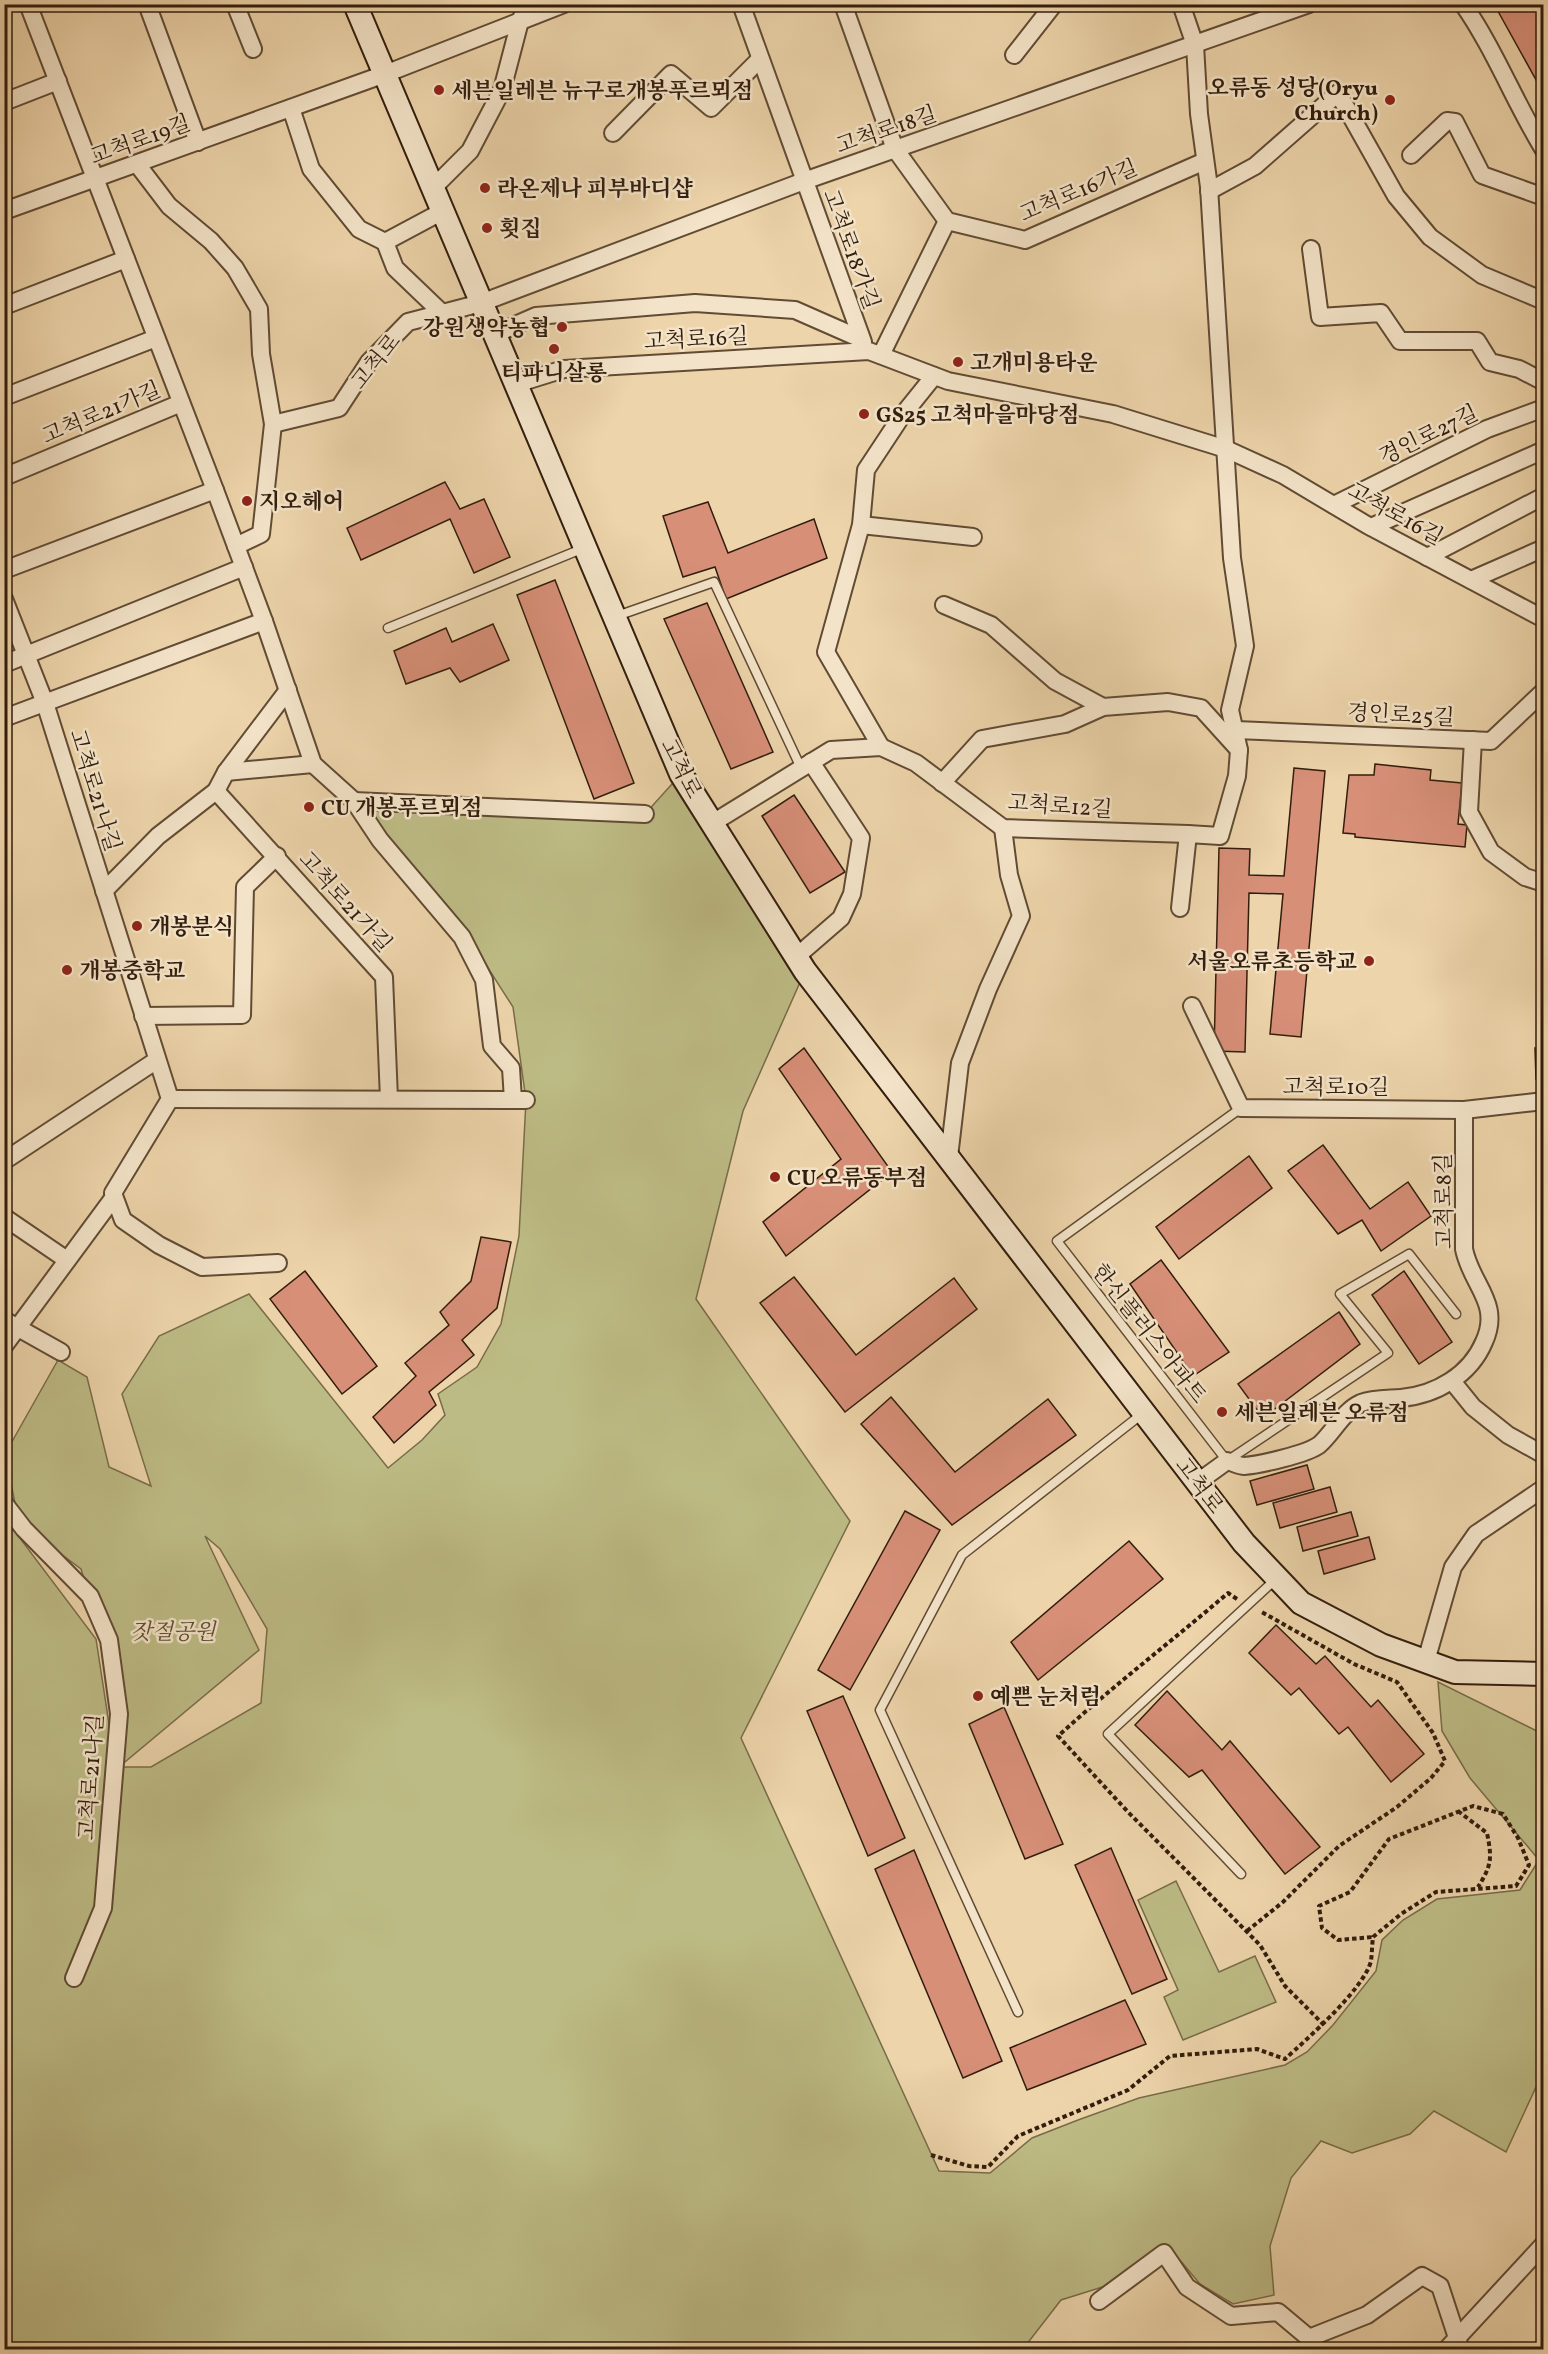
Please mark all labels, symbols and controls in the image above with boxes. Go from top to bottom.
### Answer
place label: 오류동 성당(Oryu Church) [1208,74,1378,130]
place label: 세븐일레븐 뉴구로개봉푸르뫼점 [451,77,753,108]
marker: 세븐일레븐 뉴구로개봉푸르뫼점 [432,83,446,97]
marker: 오류동 성당(Oryu Church) [1383,93,1397,107]
street label: 고척로18길 [832,100,941,163]
street label: 고척로19길 [86,109,195,174]
street label: 고척로16가길 [1015,153,1143,231]
place label: 라온제나 피부바디샵 [497,175,693,206]
marker: 라온제나 피부바디샵 [478,181,492,195]
street label: 고척로18가길 [814,185,886,314]
place label: 횟집 [499,215,542,246]
marker: 횟집 [480,221,494,235]
place label: 강원생약농협 [422,314,550,345]
marker: 강원생약농협 [555,320,569,334]
street label: 고척로16길 [643,322,749,359]
street label: 고척로 [345,328,409,397]
marker: 티파니살롱 [547,342,561,356]
place label: 고개미용타운 [970,349,1098,380]
marker: 고개미용타운 [951,355,965,369]
place label: 티파니살롱 [501,359,607,390]
street label: 고척로21가길 [38,375,166,453]
street label: 경인로27길 [1374,399,1484,474]
place label: GS25 고척마을마당점 [876,401,1079,432]
marker: GS25 고척마을마당점 [857,407,871,421]
street label: 고척로16길 [1341,476,1448,554]
place label: 지오헤어 [259,488,344,519]
marker: 지오헤어 [240,494,254,508]
street label: 경인로25길 [1346,698,1455,735]
street label: 고척로21나길 [60,726,127,856]
street label: 고척로 [651,734,708,805]
street label: 고척로12길 [1006,788,1113,827]
place label: CU 개봉푸르뫼점 [321,794,482,825]
marker: CU 개봉푸르뫼점 [302,800,316,814]
street label: 고척로21가길 [290,845,398,960]
place label: 개봉분식 [149,913,234,944]
marker: 개봉분식 [130,919,144,933]
place label: 서울오류초등학교 [1187,948,1357,979]
marker: 서울오류초등학교 [1362,954,1376,968]
place label: 개봉중학교 [79,957,185,988]
marker: 개봉중학교 [60,963,74,977]
street label: 고척로10길 [1283,1073,1389,1104]
street label: 고척로8길 [1429,1153,1462,1249]
place label: CU 오류동부점 [787,1164,927,1195]
marker: CU 오류동부점 [768,1170,782,1184]
street label: 한신플러스아파트 [1083,1258,1213,1411]
place label: 세븐일레븐 오류점 [1234,1399,1408,1430]
marker: 세븐일레븐 오류점 [1215,1405,1229,1419]
street label: 고척로 [1166,1452,1230,1521]
park label: 잣절공원 [130,1618,217,1649]
place label: 예쁜 눈처럼 [990,1683,1101,1714]
marker: 예쁜 눈처럼 [971,1689,985,1703]
street label: 고척로21나길 [73,1713,112,1841]

